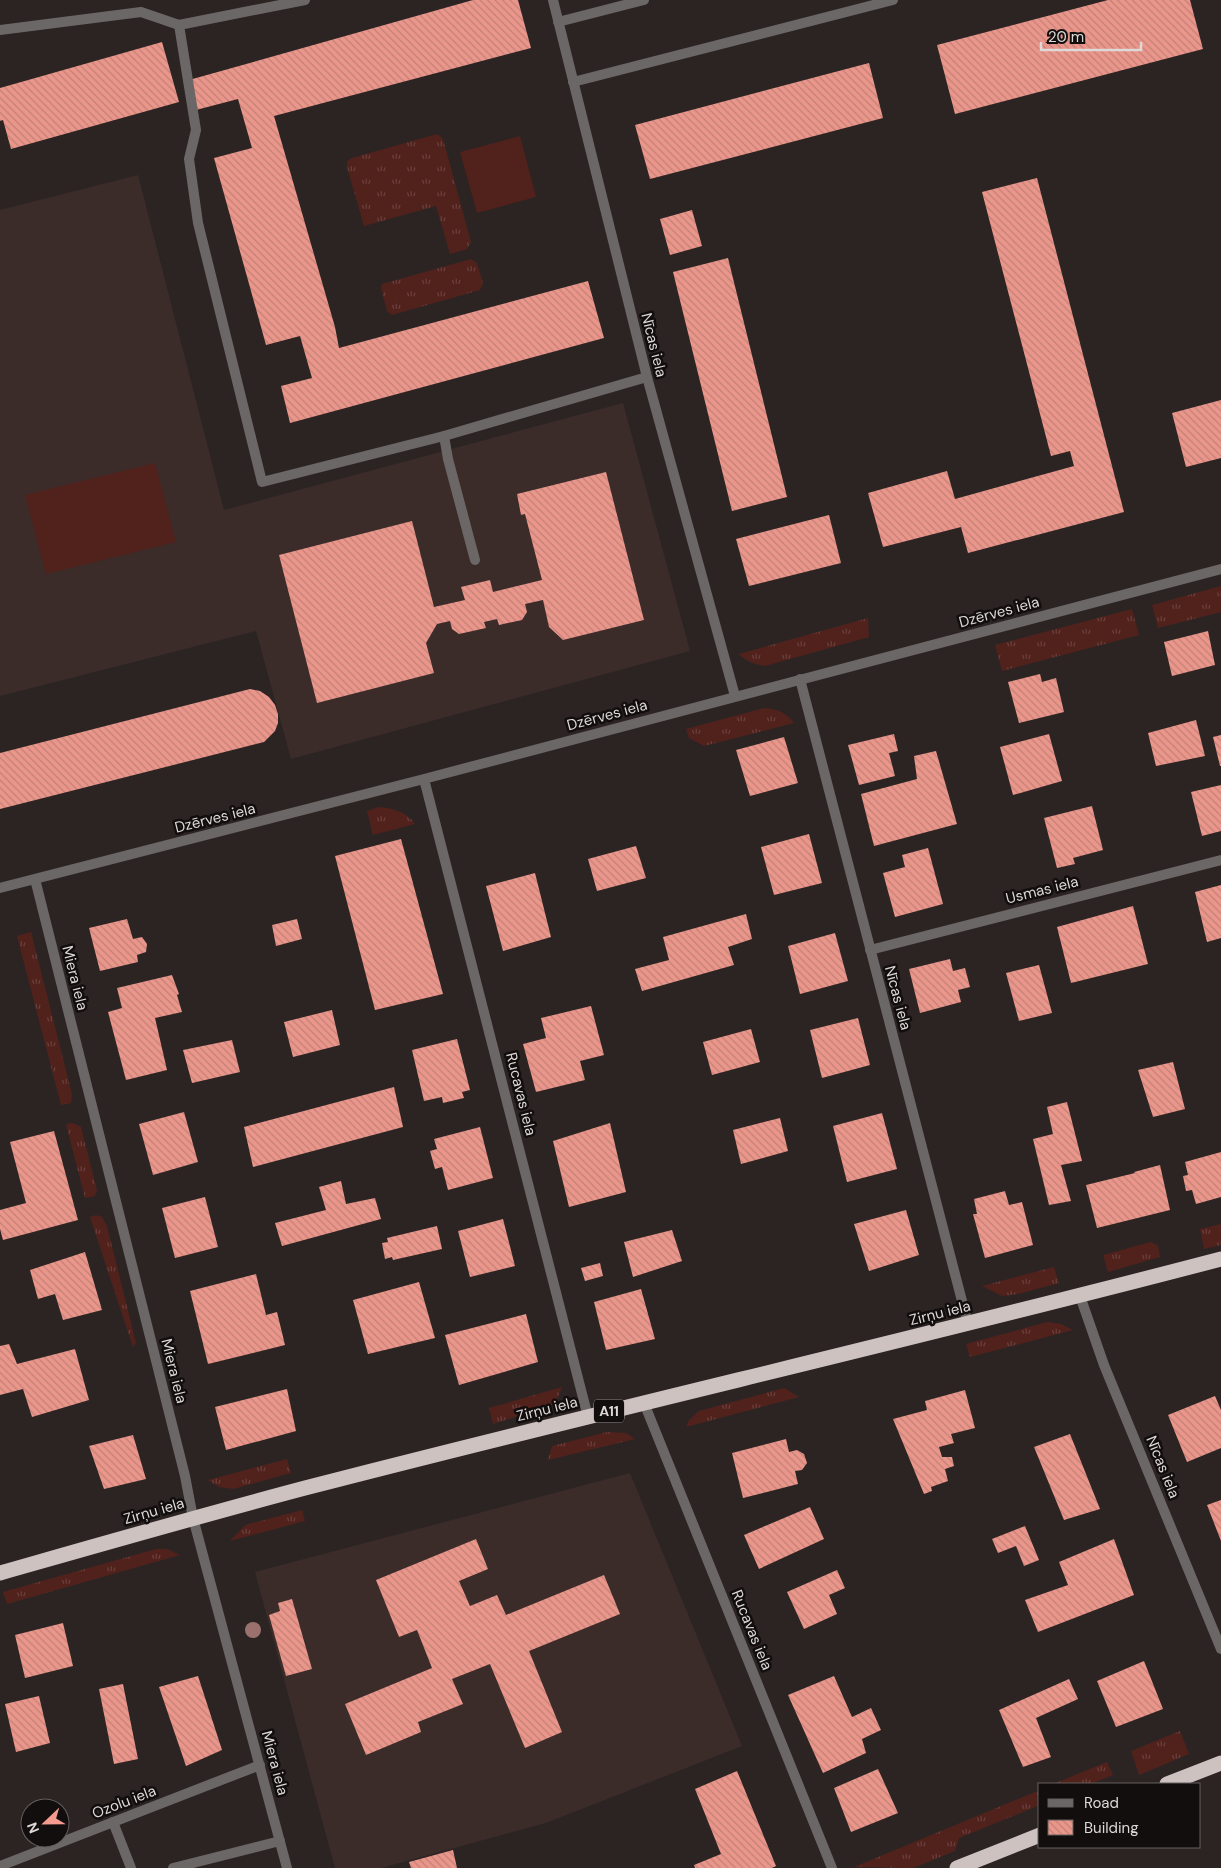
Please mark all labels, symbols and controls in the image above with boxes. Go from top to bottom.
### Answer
scale bar [1041,20,1141,52]
text: 20 m [1048,27,1084,47]
street label: Nīcas iela [636,311,672,379]
street label: Dzērves iela [957,592,1041,632]
street label: Dzērves iela [565,695,649,735]
street label: Dzērves iela [173,798,257,838]
street label: Usmas iela [1004,871,1080,909]
street label: Miera iela [57,944,93,1012]
street label: Nīcas iela [880,964,916,1032]
street label: Rucavas iela [501,1050,541,1138]
street label: Zirņu iela [907,1296,973,1330]
street label: Miera iela [156,1337,192,1405]
street label: Zirņu iela [514,1392,580,1426]
road number: A11 [594,1400,624,1422]
street label: Nīcas iela [1141,1433,1185,1501]
street label: Zirņu iela [121,1493,187,1529]
street label: Rucavas iela [727,1587,777,1673]
street label: Miera iela [257,1729,293,1797]
street label: Ozolu iela [89,1781,159,1823]
legend [1038,1783,1201,1848]
text: Road [1084,1793,1119,1813]
north arrow [20,1798,70,1848]
text: Building [1084,1818,1139,1838]
text: N [23,1820,43,1836]

